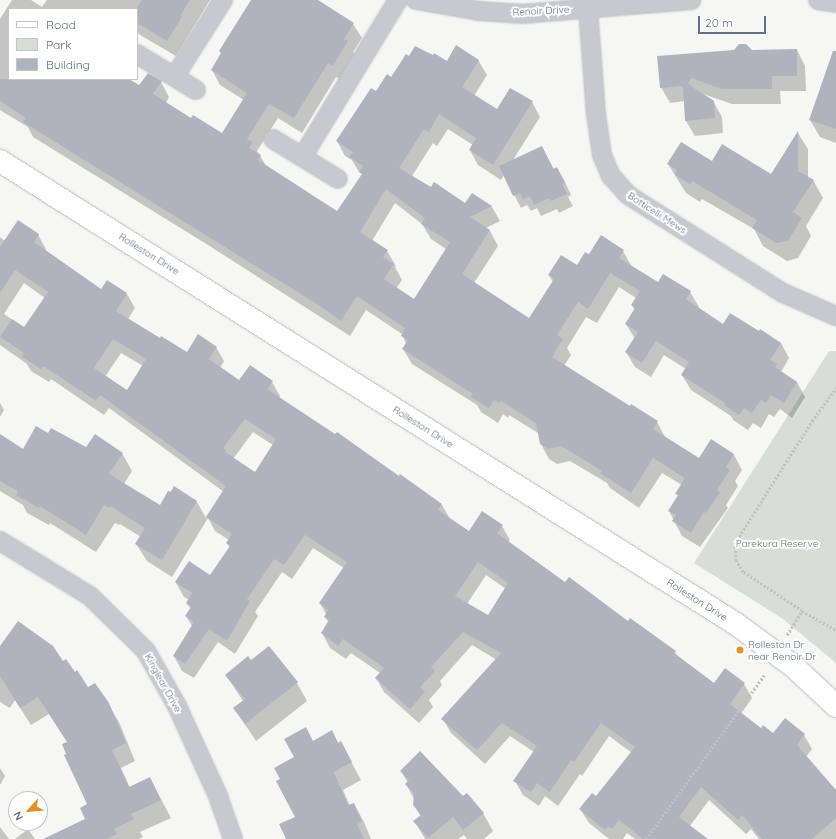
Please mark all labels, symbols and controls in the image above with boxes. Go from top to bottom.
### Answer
street label: Renoir Drive [512,4,570,18]
legend [8,8,138,80]
scale bar [700,8,768,34]
text: 20 m [705,15,733,30]
text: Road [46,17,76,32]
text: Park [46,37,71,52]
text: Building [46,57,90,72]
street label: Botticelli Mews [625,189,689,237]
street label: Rolleston Drive [116,230,182,278]
street label: Rolleston Drive [390,403,456,451]
park label: Parekura Reserve [736,538,818,550]
street label: Rolleston Drive [664,576,730,624]
place label: Rolleston Dr near Renoir Dr [748,638,816,662]
marker: Rolleston Dr near Renoir Dr [735,645,745,655]
street label: Kinglear Drive [142,651,184,715]
north arrow [8,791,48,831]
text: N [10,809,26,823]

